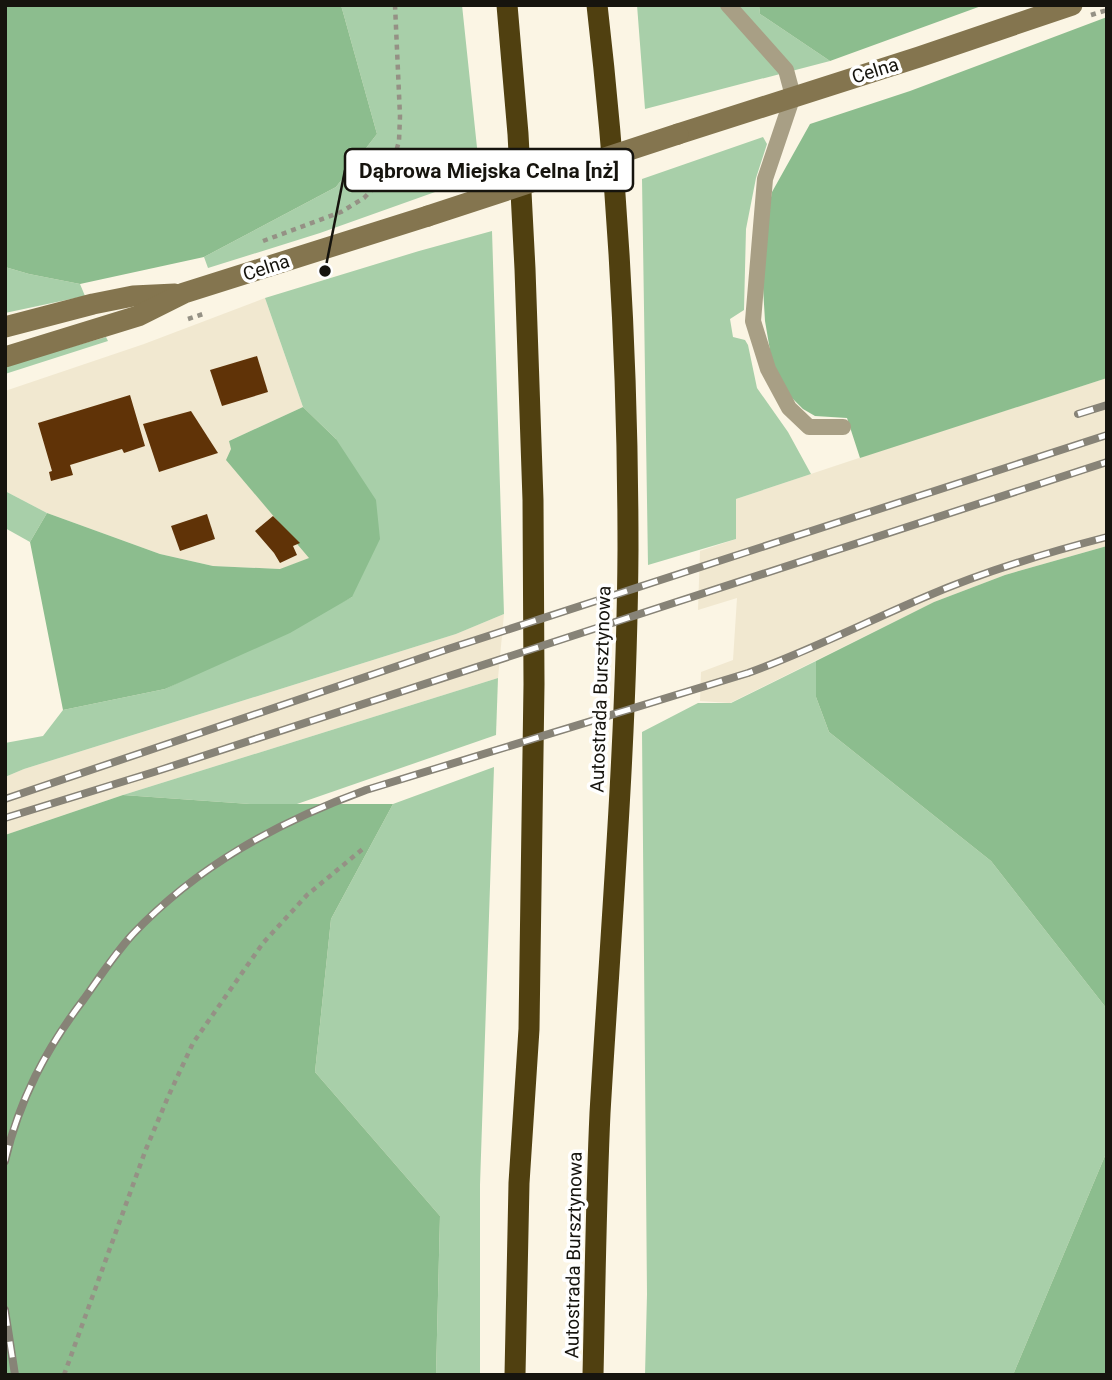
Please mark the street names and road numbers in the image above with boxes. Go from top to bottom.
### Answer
street label: Celna [849,52,901,88]
street label: Celna [240,249,292,286]
street label: Autostrada Bursztynowa [585,585,616,793]
street label: Autostrada Bursztynowa [560,1151,587,1359]

